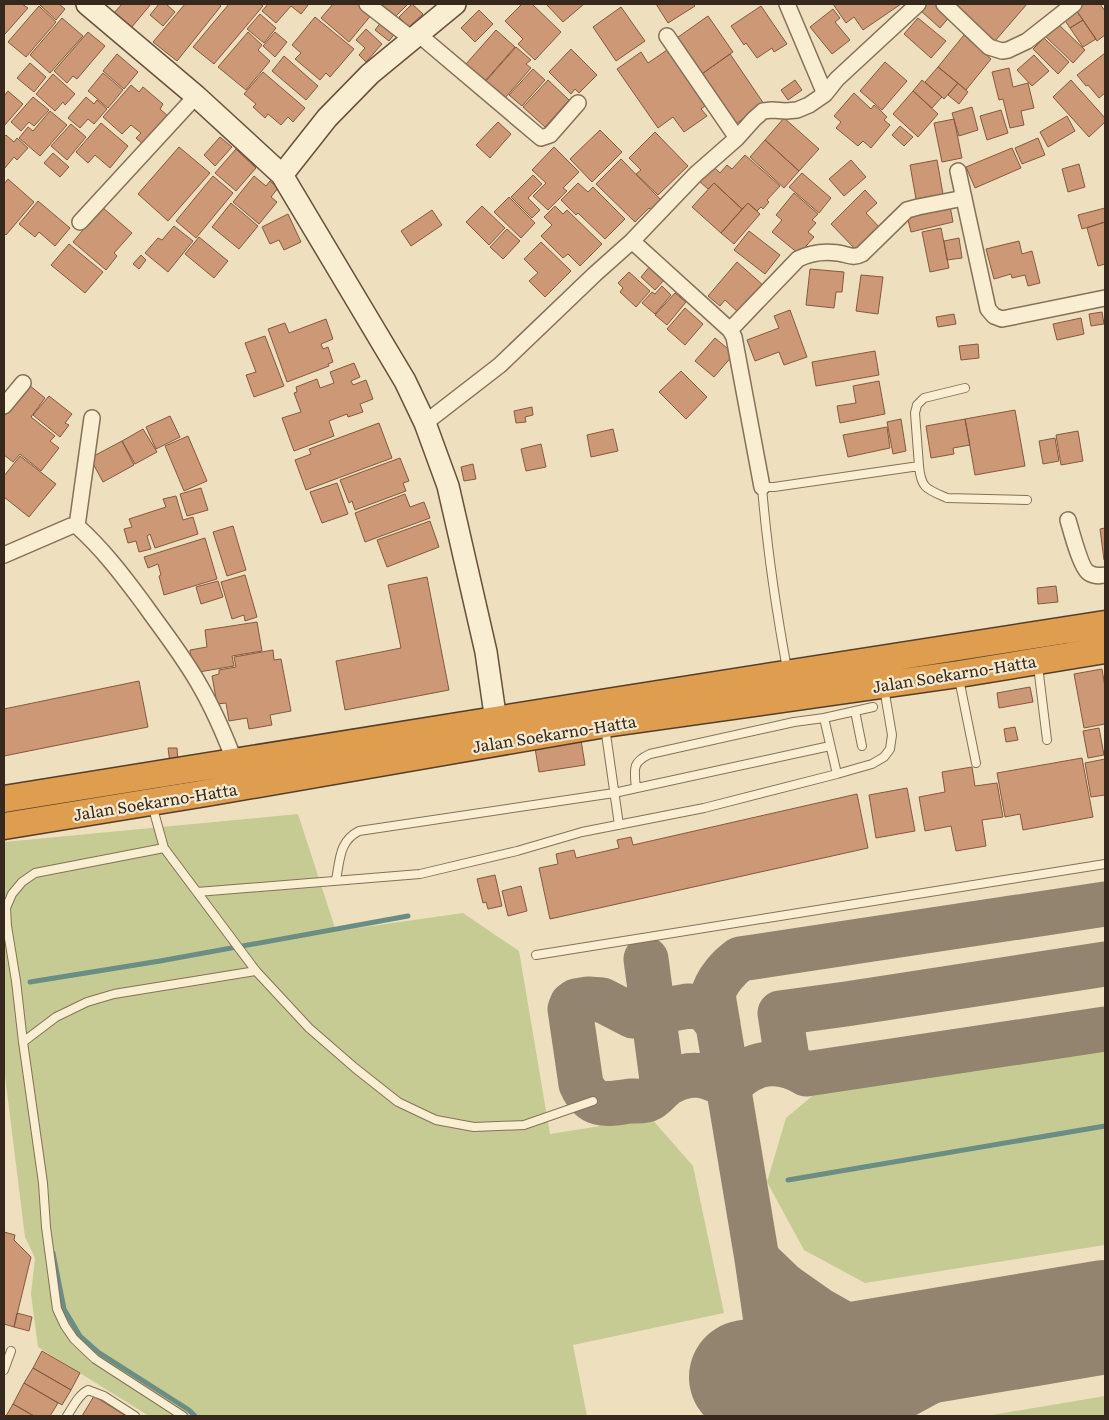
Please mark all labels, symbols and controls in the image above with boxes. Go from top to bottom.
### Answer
street label: Jalan Soekarno-Hatta [870,648,1038,698]
street label: Jalan Soekarno-Hatta [470,708,638,758]
street label: Jalan Soekarno-Hatta [71,776,239,826]

